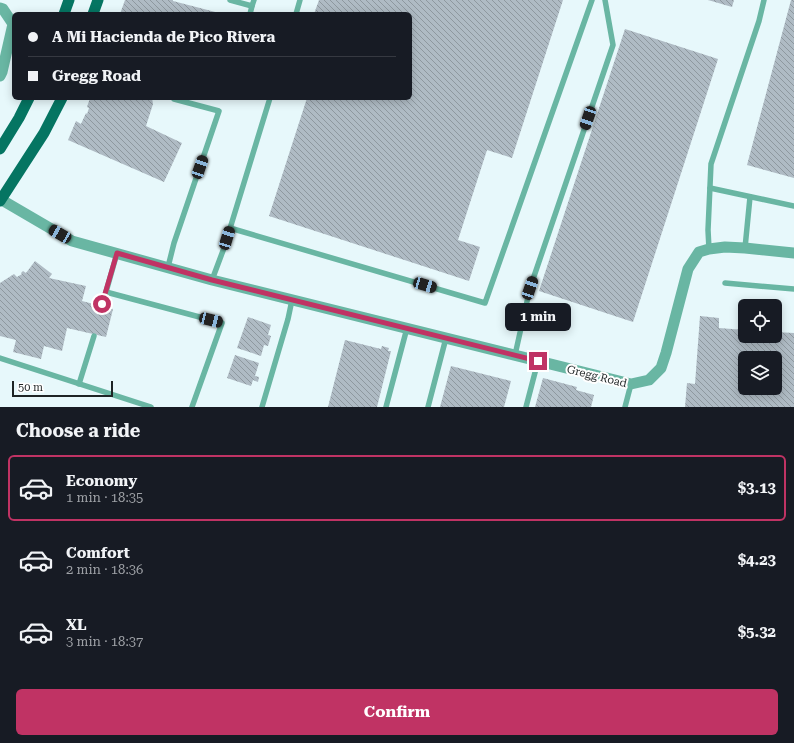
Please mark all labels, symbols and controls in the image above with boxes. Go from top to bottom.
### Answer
text: A Mi Hacienda de Pico Rivera [52,28,275,46]
text: Gregg Road [52,67,141,85]
car [578,105,598,131]
car [190,154,210,180]
car [47,223,73,245]
car [218,225,236,251]
car [520,275,540,301]
car [412,276,438,294]
route start [93,295,111,313]
map controls [738,299,782,395]
button: locate [738,299,782,343]
callout: 1 min [505,303,571,331]
text: 1 min [520,309,556,324]
car [198,311,224,329]
button: layers [738,351,782,395]
route end [529,352,547,370]
street label: Gregg Road [566,363,628,390]
scale bar [12,379,113,398]
text: 50 m [18,381,43,394]
text: Choose a ride [16,420,140,441]
icon: car [18,470,54,506]
text: Economy [66,472,137,490]
text: $3.13 [738,479,776,497]
text: 1 min · 18:35 [66,490,143,505]
icon: car [18,542,54,578]
text: Comfort [66,544,130,562]
text: $4.23 [738,551,776,569]
text: 2 min · 18:36 [66,562,143,577]
icon: car [18,614,54,650]
text: XL [66,616,87,634]
text: $5.32 [738,623,776,641]
text: 3 min · 18:37 [66,634,143,649]
button: Confirm [16,689,778,735]

